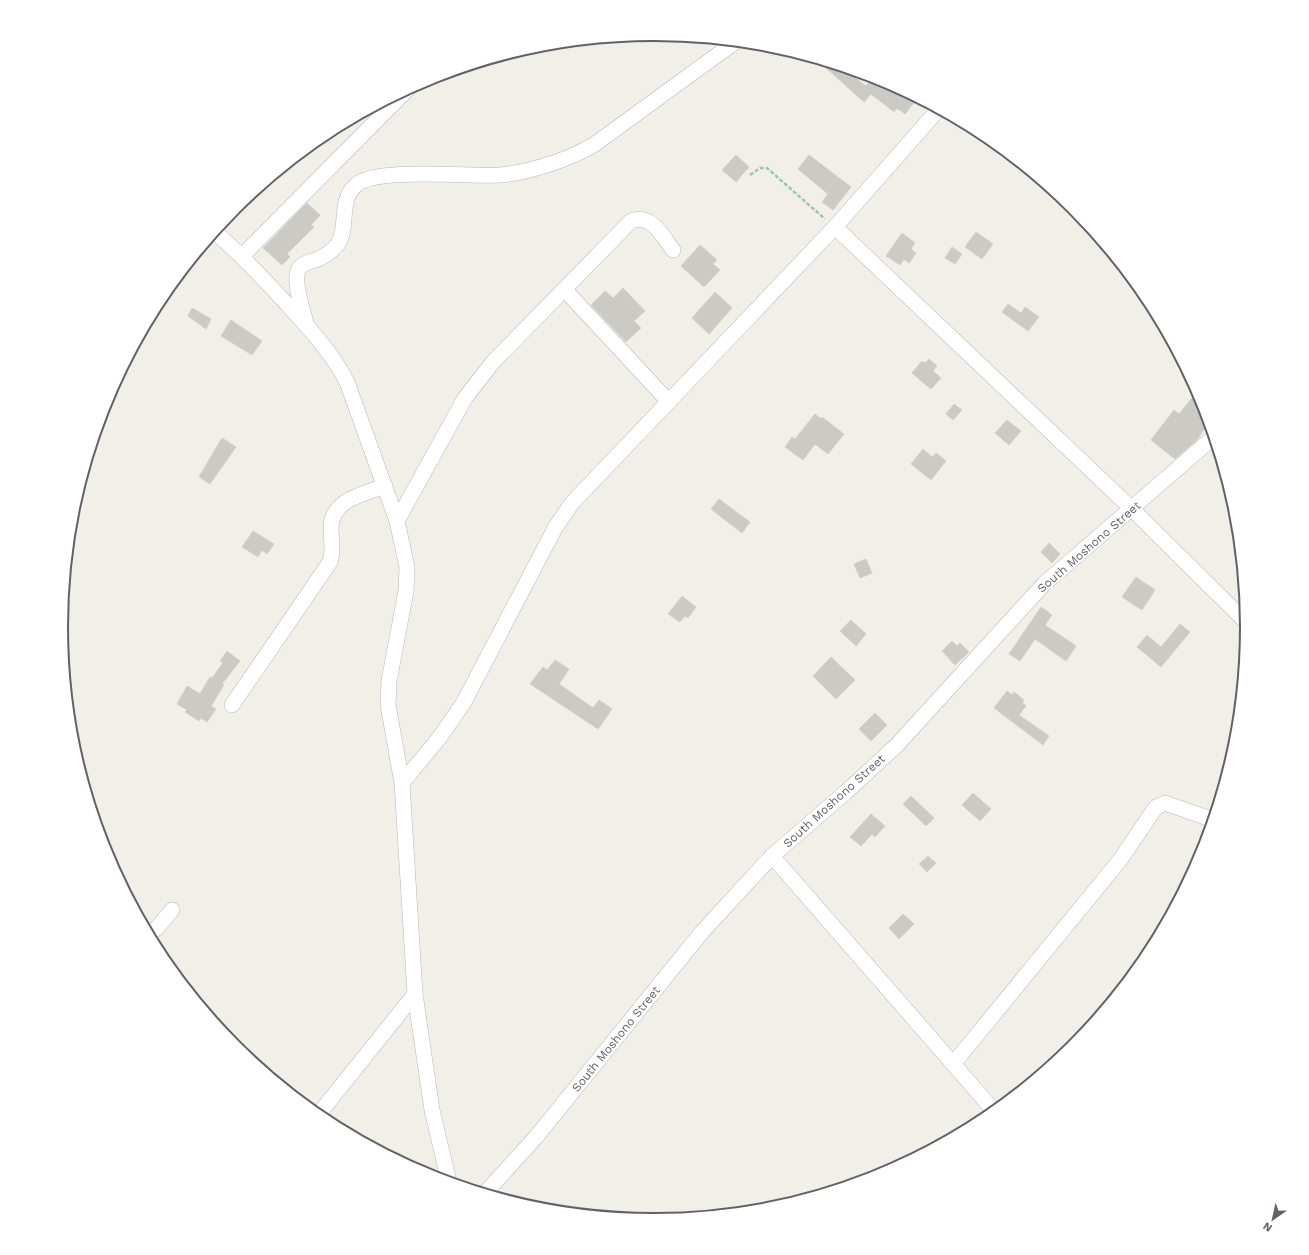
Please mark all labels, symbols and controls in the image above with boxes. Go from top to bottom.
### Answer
street label: South Moshono Street [1035,498,1143,596]
street label: South Moshono Street [780,752,888,850]
street label: South Moshono Street [569,983,663,1095]
north arrow [1253,1199,1293,1239]
text: N [1261,1219,1275,1235]

